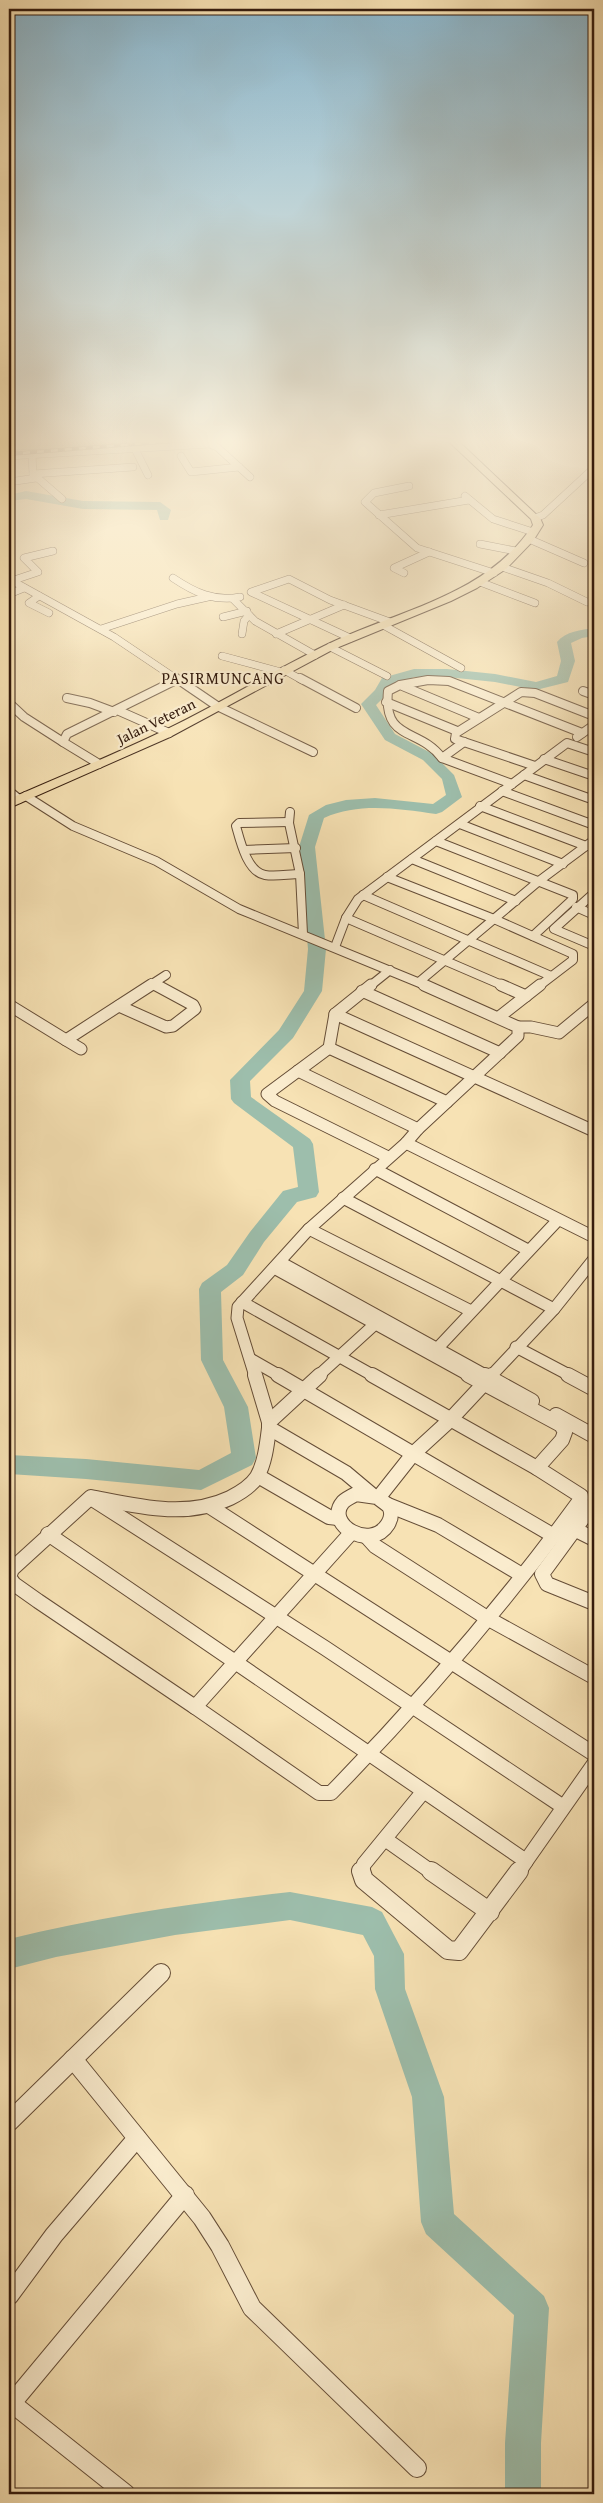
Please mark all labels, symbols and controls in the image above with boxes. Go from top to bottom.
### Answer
district label: PASIRMUNCANG [161,666,285,690]
street label: Jalan Veteran [112,693,199,750]

